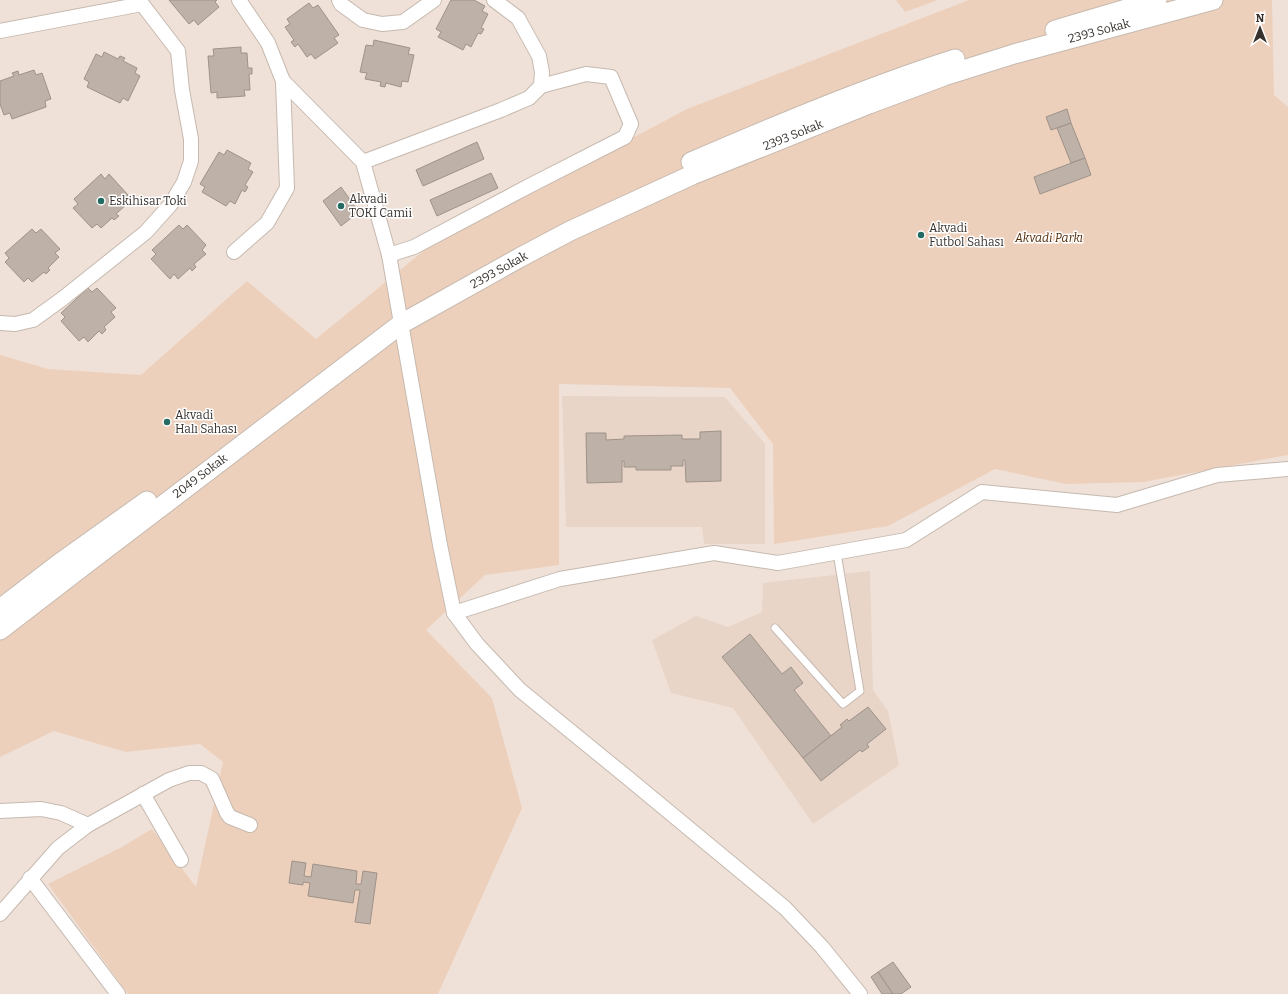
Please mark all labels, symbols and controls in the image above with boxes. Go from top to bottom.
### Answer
north arrow [1240,8,1280,48]
text: N [1256,12,1265,25]
street label: 2393 Sokak [1067,16,1132,46]
street label: 2393 Sokak [761,117,825,153]
place label: Akvadi TOKİ Camii [349,192,412,220]
place label: Eskihisar Toki [109,194,187,208]
marker: Eskihisar Toki [96,196,106,206]
marker: Akvadi TOKİ Camii [336,201,346,211]
place label: Akvadi Futbol Sahası [929,221,1004,249]
marker: Akvadi Futbol Sahası [916,230,926,240]
park label: Akvadi Parkı [1014,231,1083,245]
street label: 2393 Sokak [468,248,530,291]
place label: Akvadi Halı Sahası [175,408,238,436]
marker: Akvadi Halı Sahası [162,417,172,427]
street label: 2049 Sokak [170,451,230,501]

